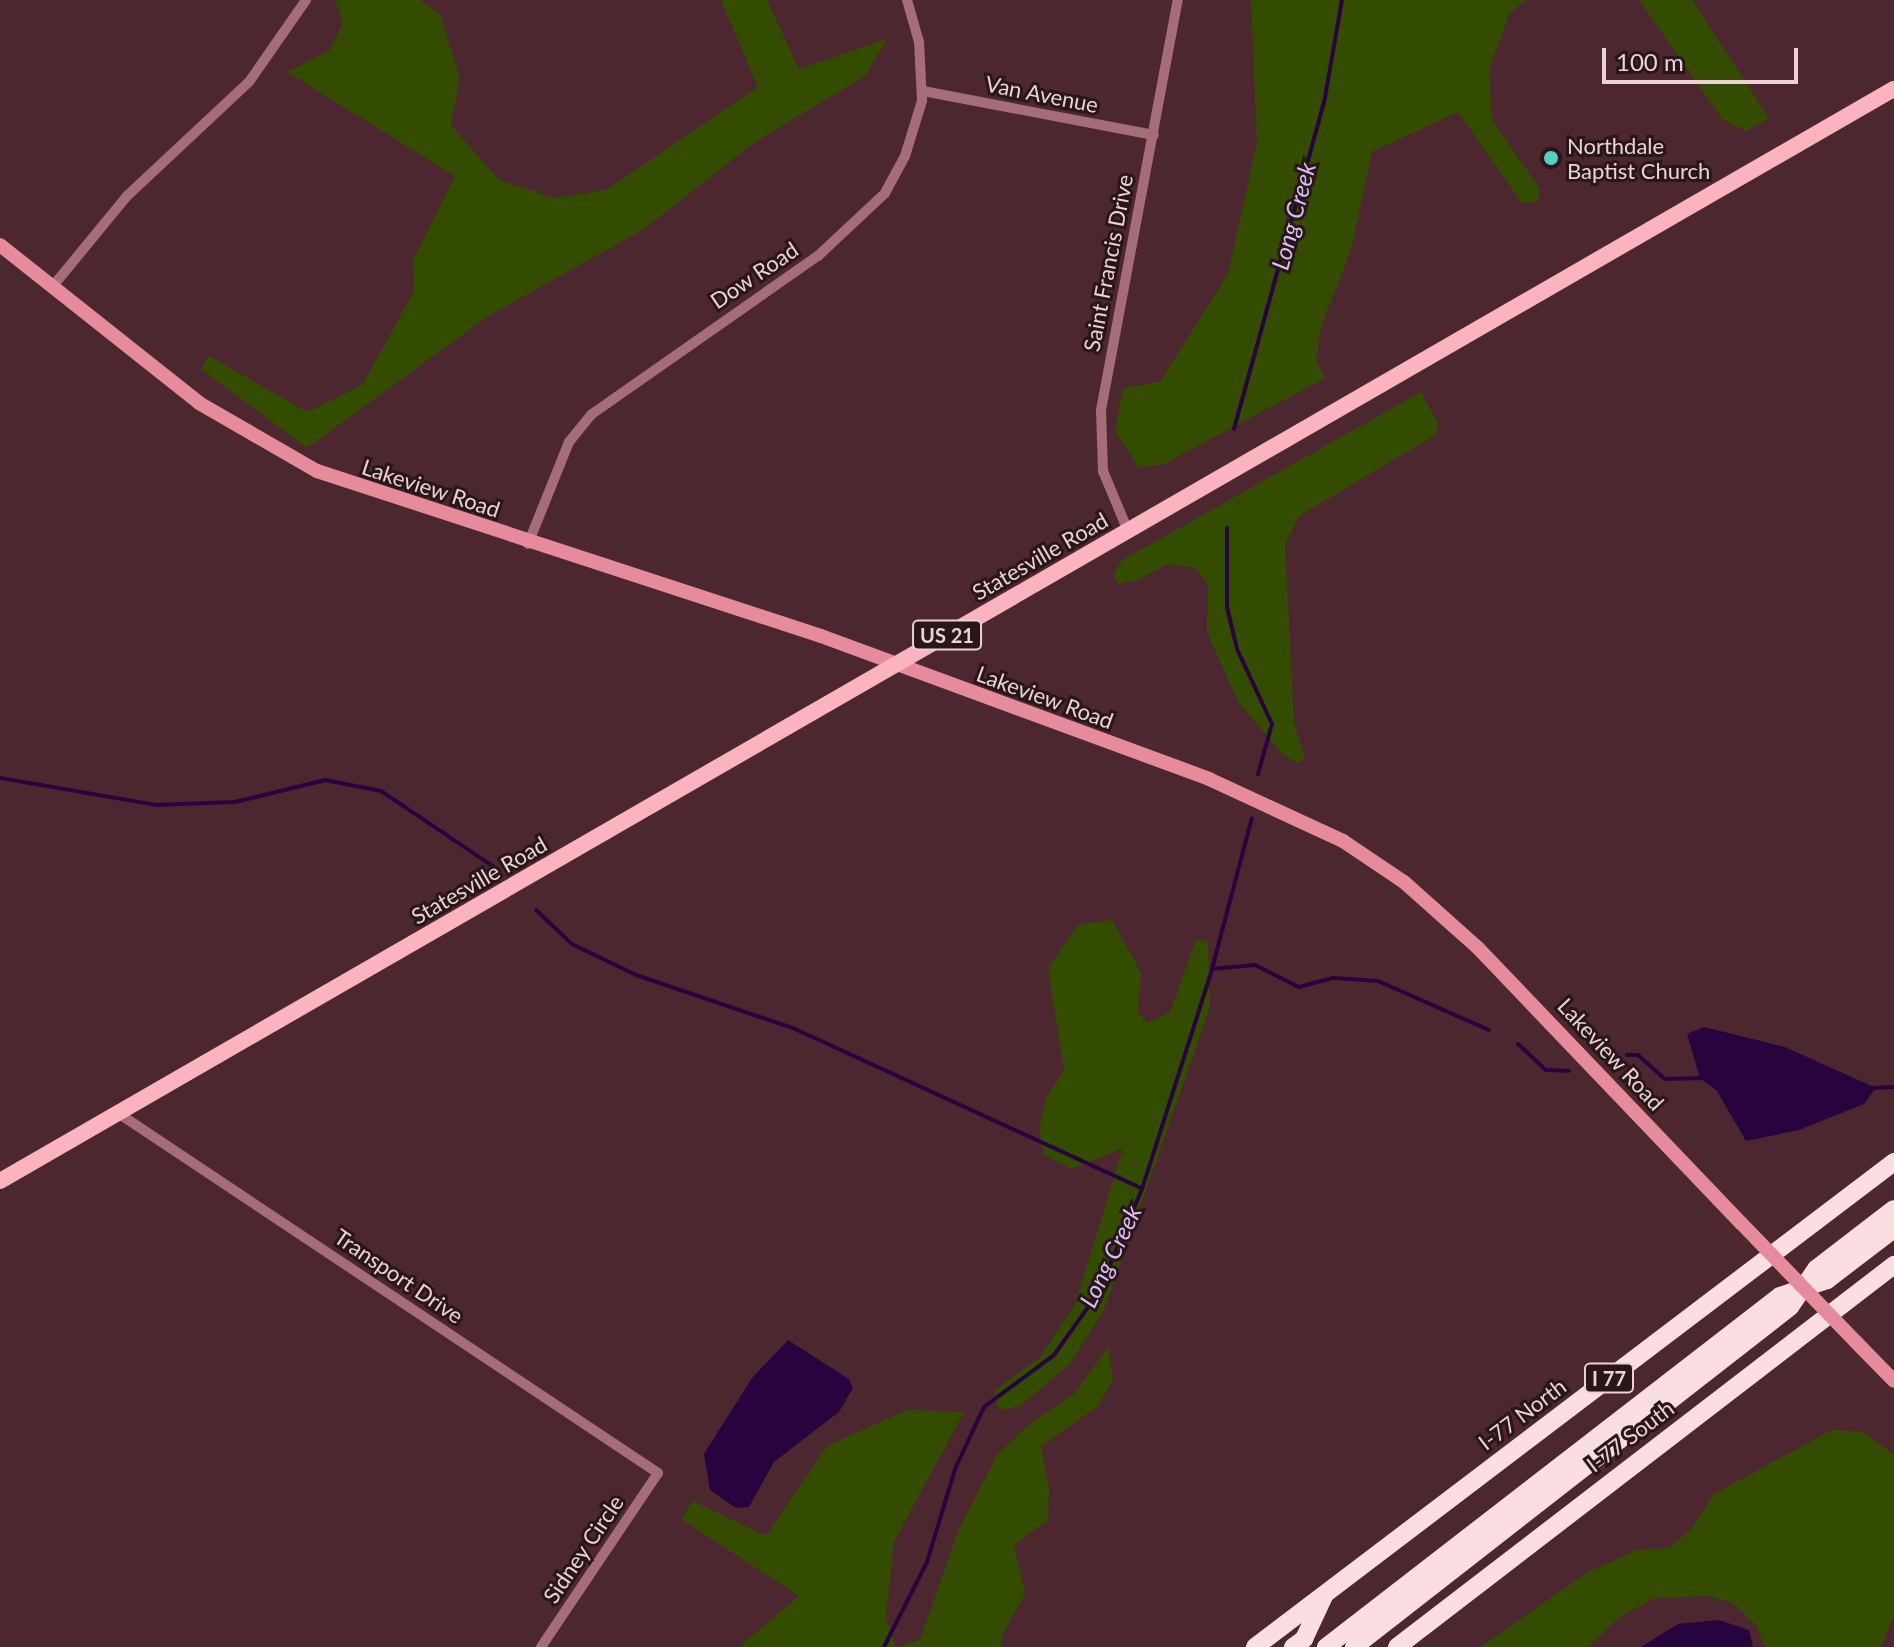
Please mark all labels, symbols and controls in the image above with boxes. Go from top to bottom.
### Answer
scale bar [1606,32,1802,82]
text: 100 m [1616,47,1684,76]
street label: Van Avenue [983,70,1101,118]
place label: Northdale Baptist Church [1567,132,1710,184]
marker: Northdale Baptist Church [1542,149,1560,167]
water label: Long Creek [1265,159,1321,273]
street label: Saint Francis Drive [1078,172,1138,354]
street label: Dow Road [705,236,803,314]
street label: Lakeview Road [358,453,504,523]
street label: Statesville Road [968,507,1112,605]
road number: US 21 [911,619,983,651]
street label: Lakeview Road [973,660,1117,734]
street label: Statesville Road [407,831,551,929]
street label: Lakeview Road [1552,992,1670,1116]
water label: Long Creek [1073,1200,1147,1312]
street label: Transport Drive [329,1223,469,1329]
road number: I 77 [1583,1362,1635,1394]
street label: I-77 North [1473,1373,1571,1455]
street label: I-77 South [1581,1395,1679,1477]
street label: Sidney Circle [537,1490,629,1608]

